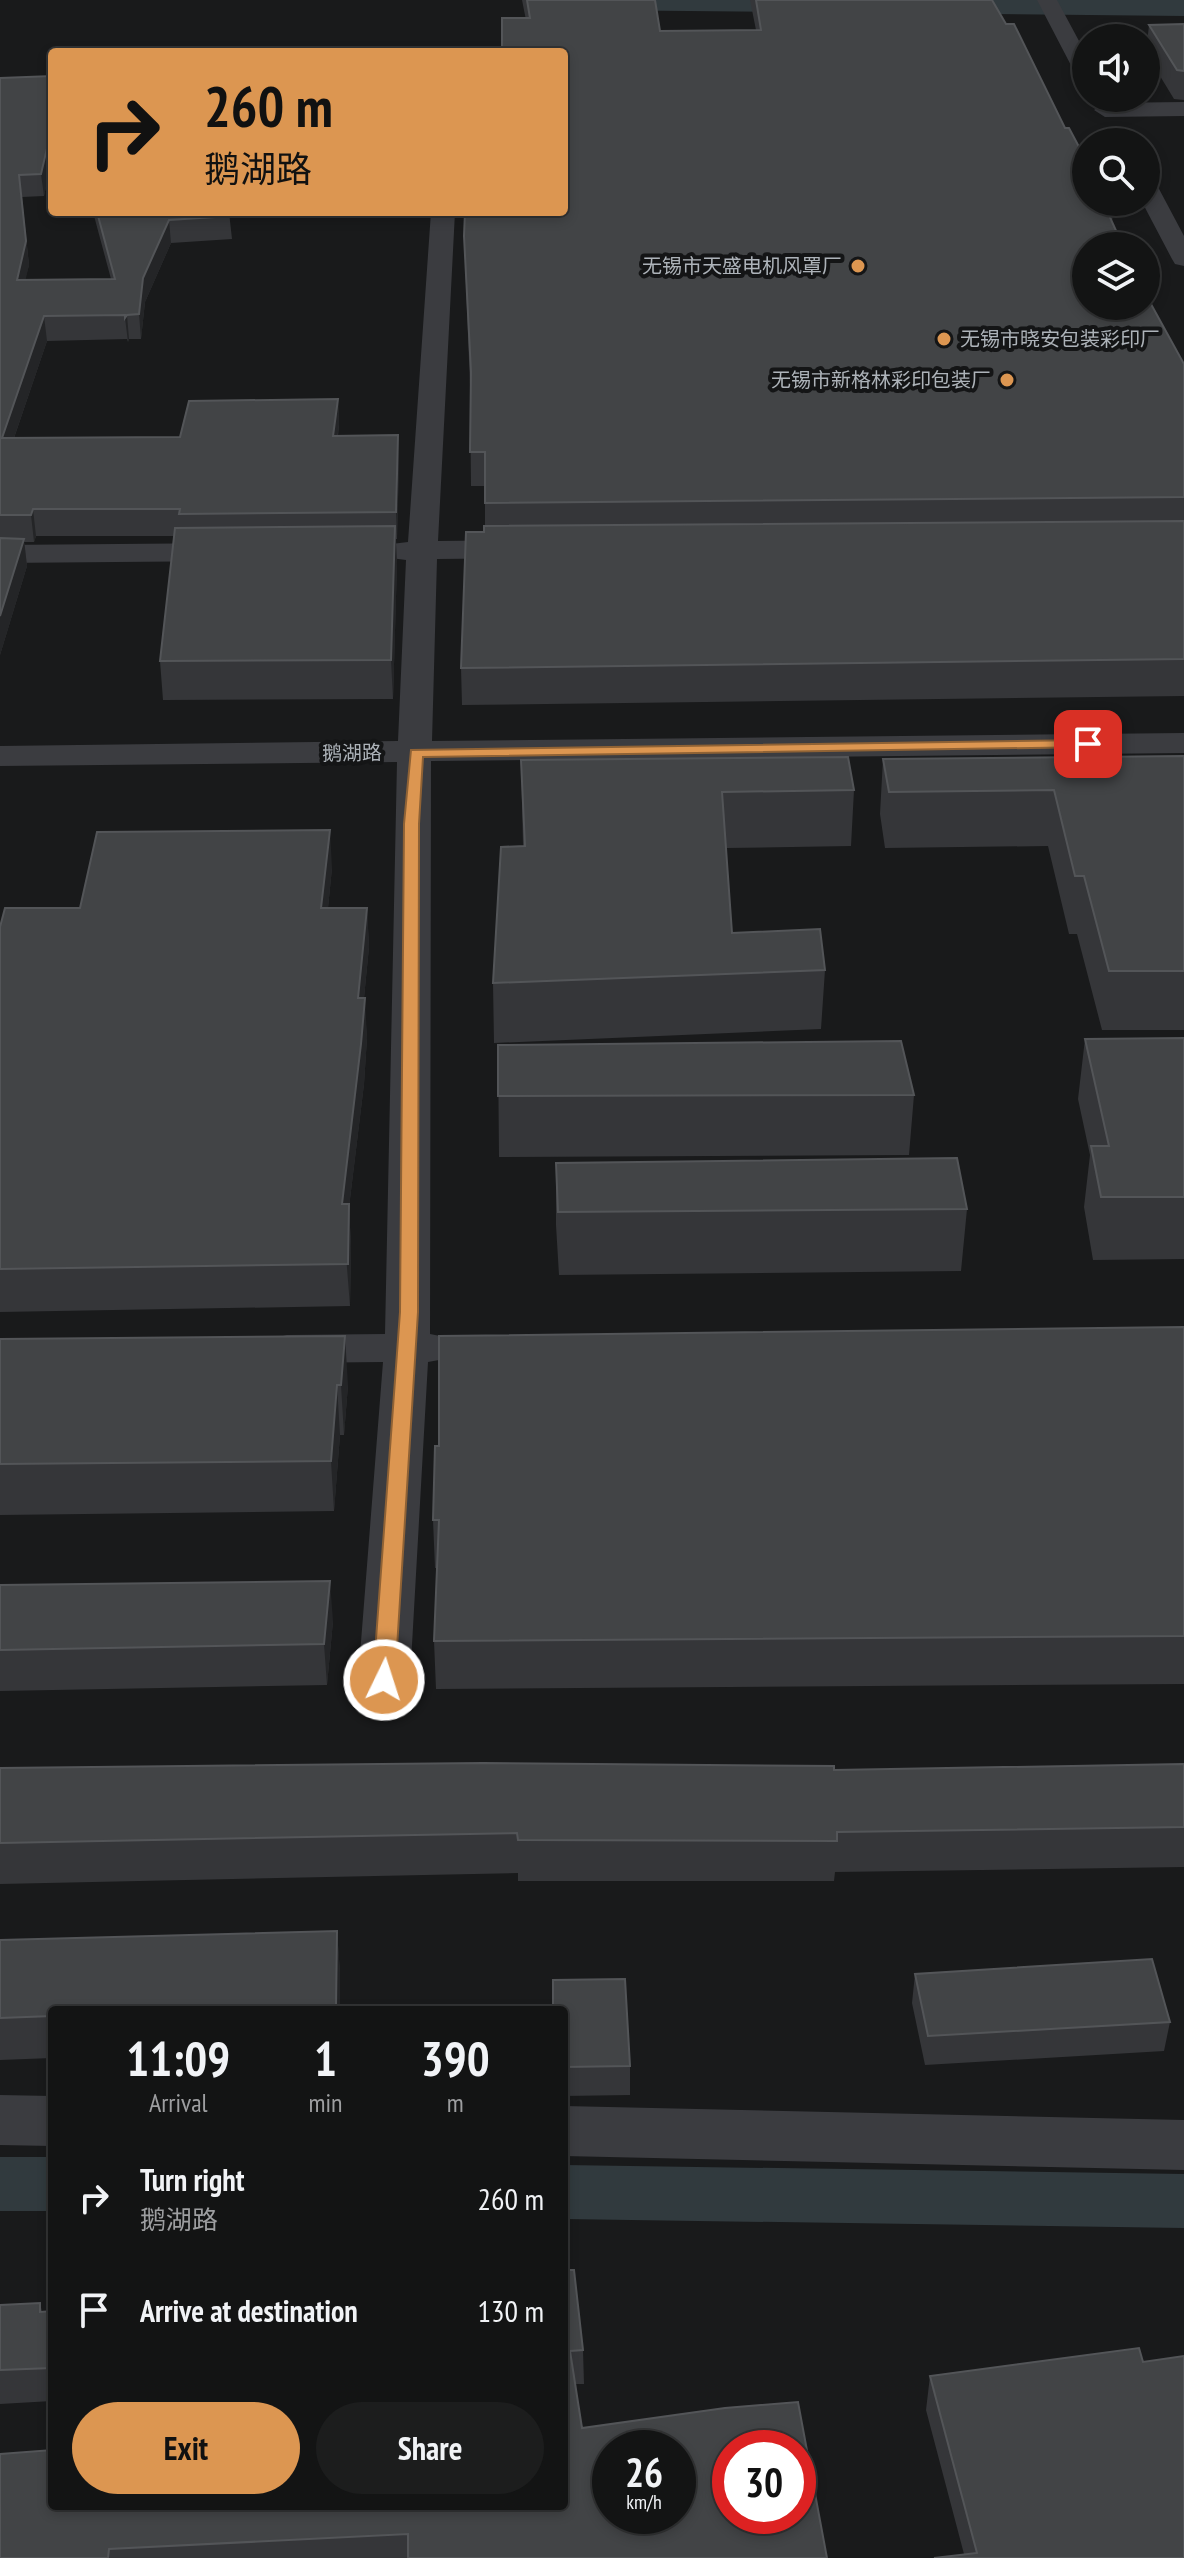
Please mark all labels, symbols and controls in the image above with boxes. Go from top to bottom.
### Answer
map controls [1072,24,1160,320]
button: sound [1072,24,1160,112]
text: 260 m [204,70,333,142]
icon: right [72,80,176,184]
button: search [1072,128,1160,216]
text: 鹅湖路 [204,145,312,192]
button: layers [1072,232,1160,320]
place label: 无锡市天盛电机风罩厂 [642,253,842,279]
marker: 无锡市天盛电机风罩厂 [849,257,867,275]
place label: 无锡市晓安包装彩印厂 [960,326,1160,352]
marker: 无锡市晓安包装彩印厂 [935,330,953,348]
place label: 无锡市新格林彩印包装厂 [771,367,991,393]
marker: 无锡市新格林彩印包装厂 [998,371,1016,389]
pin [1054,710,1122,778]
icon: arrive [1066,722,1110,766]
street label: 鹅湖路 [322,739,382,767]
position arrow [342,1638,426,1722]
text: 11:09 [126,2027,230,2089]
text: 1 [314,2027,337,2089]
text: 390 [421,2027,490,2089]
text: Arrival [149,2086,208,2119]
text: min [308,2086,342,2119]
text: m [447,2086,464,2119]
text: Turn right [140,2160,244,2199]
icon: right [72,2176,116,2220]
text: 260 m [478,2179,544,2218]
text: 鹅湖路 [140,2203,218,2236]
icon: arrive [72,2288,116,2332]
text: Arrive at destination [140,2291,358,2330]
text: 130 m [478,2291,544,2330]
button: Exit [72,2402,300,2494]
button: Share [316,2402,544,2494]
speed limit sign: 30 [712,2430,816,2534]
text: 26 [625,2446,663,2498]
text: km/h [626,2489,662,2515]

